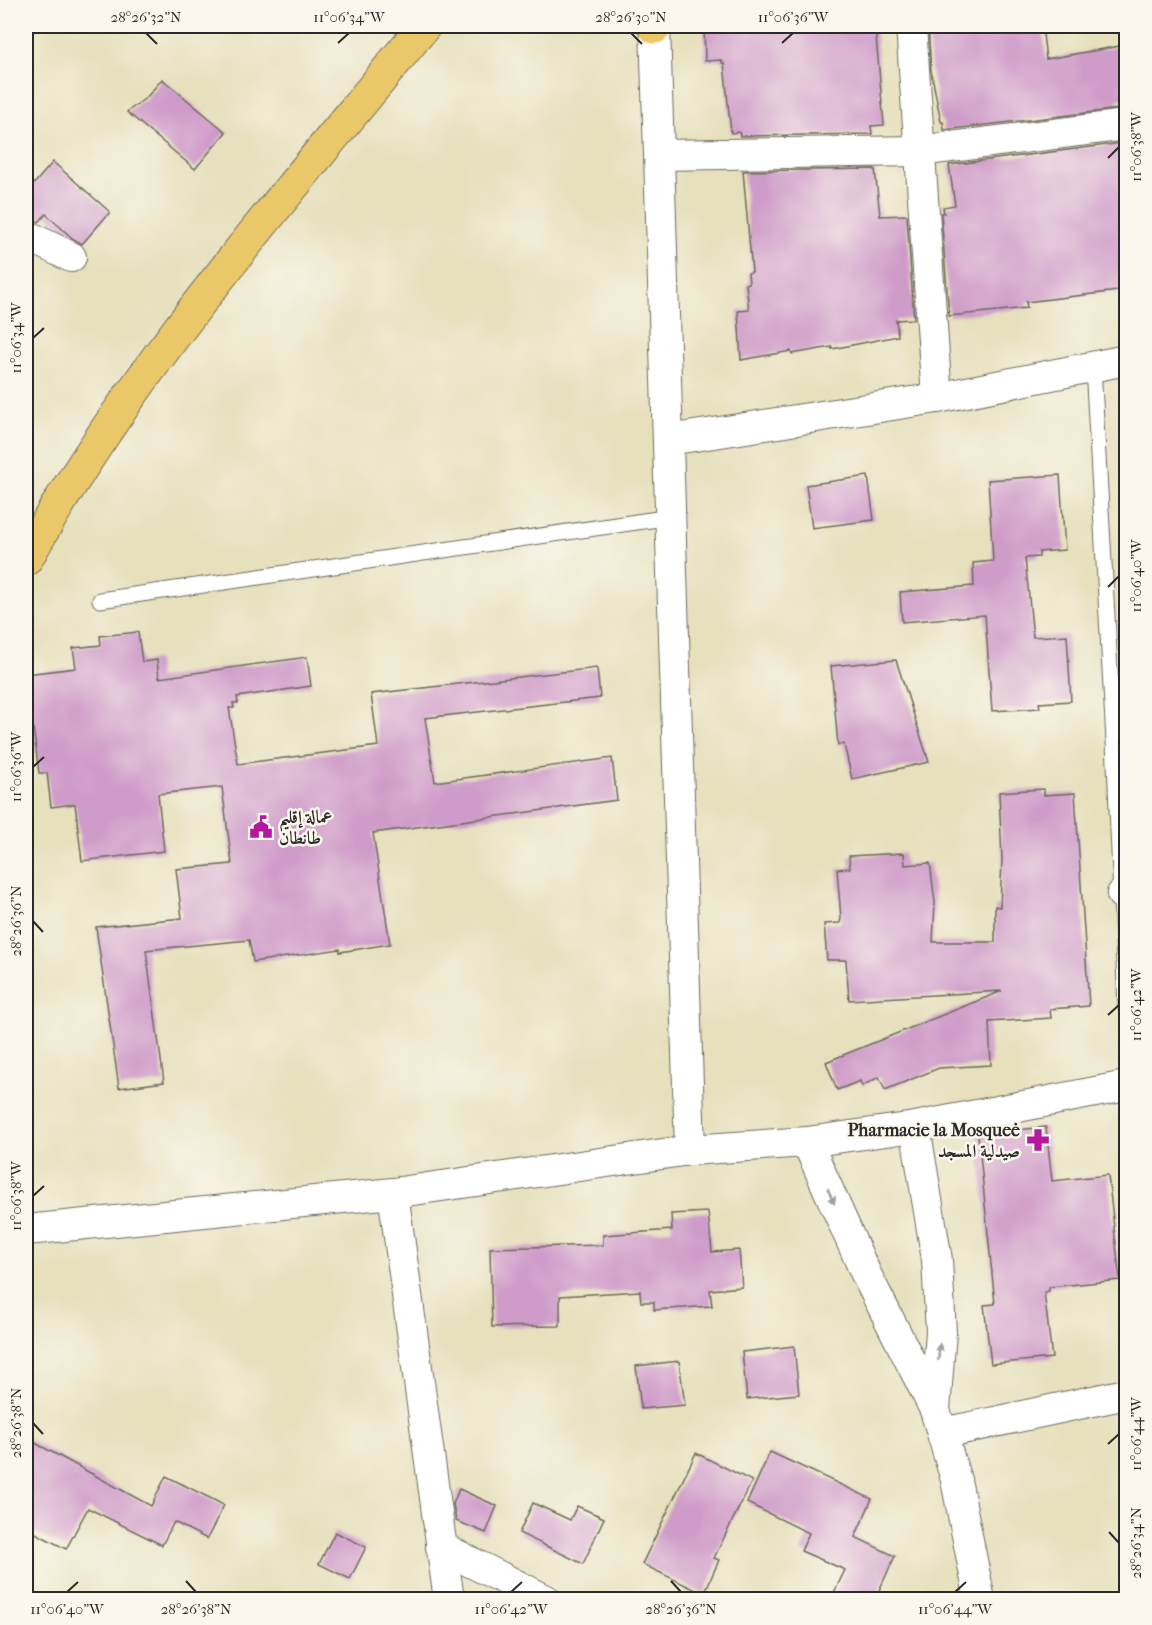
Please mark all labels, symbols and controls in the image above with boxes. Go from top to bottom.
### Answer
text: 28°26'32"N [111,8,182,26]
text: 11°06'34"W [313,8,386,26]
text: 28°26'30"N [595,8,667,26]
text: 11°06'36"W [758,8,830,26]
text: 11°06'38"W [1127,111,1145,182]
text: 11°06'34"W [7,301,25,374]
text: 11°06'40"W [1127,538,1145,613]
text: 11°06'36"W [7,730,25,802]
place label: عمالة إقليم طانطان [279,807,333,849]
public building icon: عمالة إقليم طانطان [248,814,274,840]
text: 28°26'36"N [7,885,25,957]
text: 11°06'42"W [1127,967,1145,1041]
place label: Pharmacie la Mosqueė صيدلية المسجد [847,1120,1020,1162]
pharmacy icon: Pharmacie la Mosqueė صيدلية المسجد [1025,1127,1051,1153]
text: 11°06'38"W [7,1160,25,1231]
one-way arrow [826,1187,836,1205]
one-way arrow [935,1342,944,1361]
text: 28°26'38"N [7,1387,25,1458]
text: 11°06'44"W [1127,1396,1145,1471]
text: 28°26'34"N [1127,1506,1145,1579]
text: 11°06'40"W [30,1600,105,1618]
text: 28°26'38"N [161,1600,232,1618]
text: 11°06'42"W [475,1600,549,1618]
text: 28°26'36"N [645,1600,717,1618]
text: 11°06'44"W [918,1600,993,1618]

